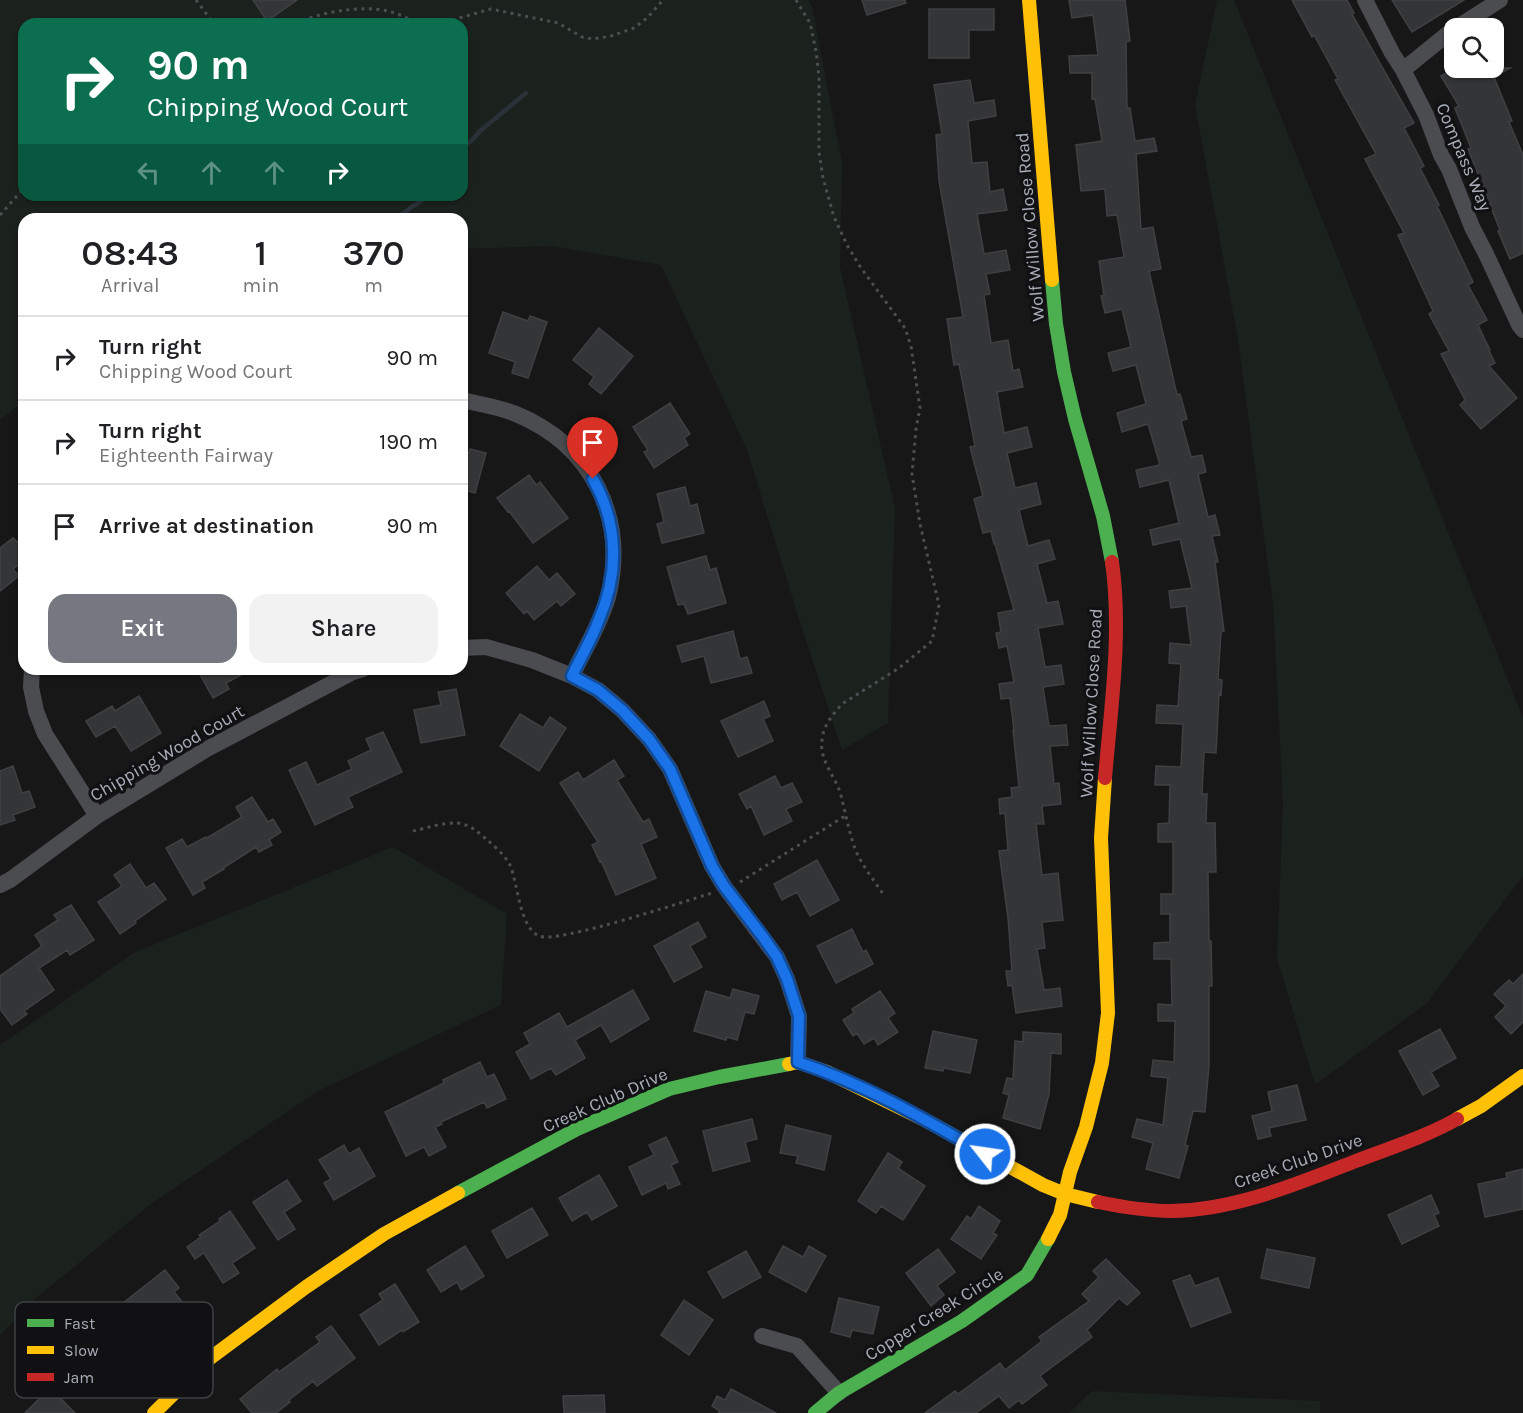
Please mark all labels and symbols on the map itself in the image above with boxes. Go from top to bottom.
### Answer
street label: Compass Way [1431,100,1497,215]
street label: Wolf Willow Close Road [1011,131,1049,323]
pin [567,417,618,479]
street label: Wolf Willow Close Road [1075,608,1107,798]
street label: Chipping Wood Court [86,700,248,806]
street label: Creek Club Drive [539,1063,671,1137]
position arrow [953,1122,1017,1186]
street label: Creek Club Drive [1231,1129,1365,1193]
street label: Copper Creek Circle [861,1263,1007,1365]
legend [15,1302,213,1398]
text: Fast [64,1314,95,1333]
text: Slow [64,1341,99,1360]
text: Jam [64,1368,94,1387]

